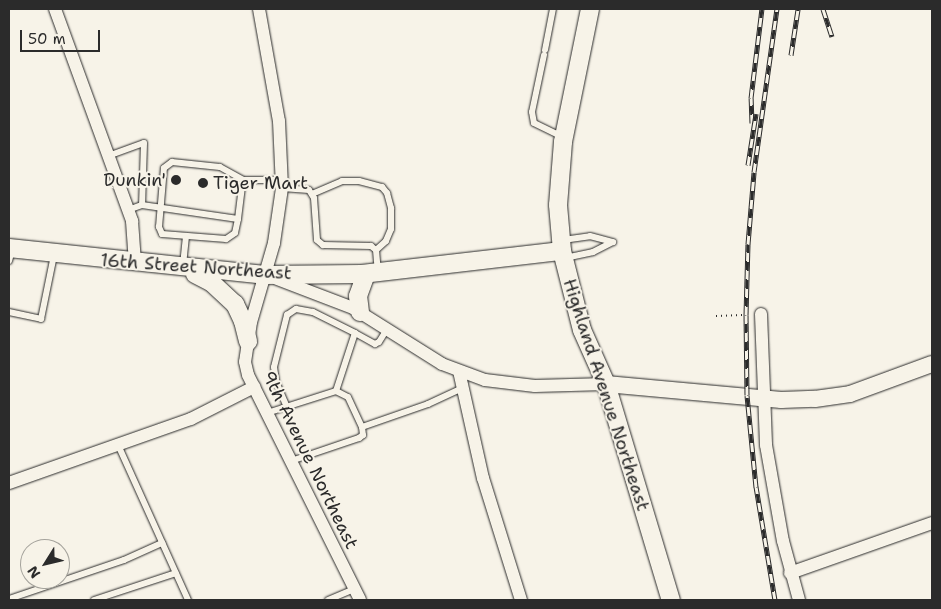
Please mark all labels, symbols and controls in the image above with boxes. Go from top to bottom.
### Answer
scale bar [22,20,102,52]
text: 50 m [28,29,66,49]
place label: Dunkin' [103,169,166,191]
place label: Tiger Mart [213,172,308,194]
marker: Dunkin' [170,174,182,186]
marker: Tiger Mart [197,177,209,189]
street label: 16th Street Northeast [100,250,292,284]
street label: Highland Avenue Northeast [558,276,654,514]
street label: 9th Avenue Northeast [257,368,363,552]
north arrow [20,539,70,589]
text: N [23,562,44,582]

